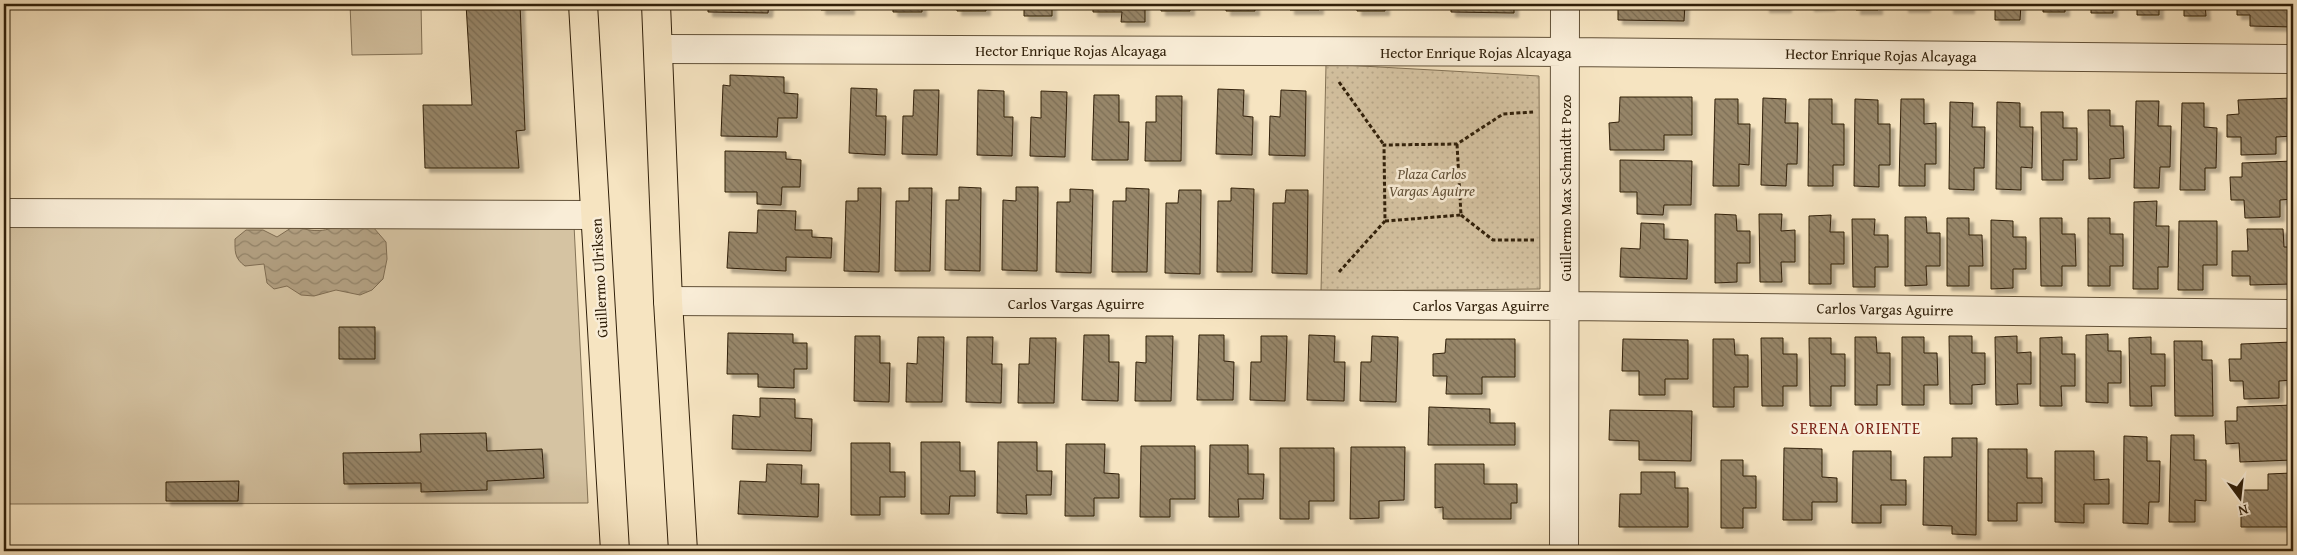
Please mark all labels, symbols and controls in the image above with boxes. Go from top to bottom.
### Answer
street label: Hector Enrique Rojas Alcayaga [975,40,1167,61]
street label: Hector Enrique Rojas Alcayaga [1380,42,1572,63]
street label: Hector Enrique Rojas Alcayaga [1785,43,1977,67]
street label: Guillermo Max Schmidtt Pozo [1555,94,1576,281]
park label: Plaza Carlos Vargas Aguirre [1389,163,1475,201]
street label: Guillermo Ulriksen [585,217,613,338]
street label: Carlos Vargas Aguirre [1008,293,1144,314]
street label: Carlos Vargas Aguirre [1413,295,1549,316]
street label: Carlos Vargas Aguirre [1817,297,1953,321]
district label: SERENA ORIENTE [1791,416,1921,440]
north arrow [2214,472,2264,522]
text: N [2236,500,2250,522]

